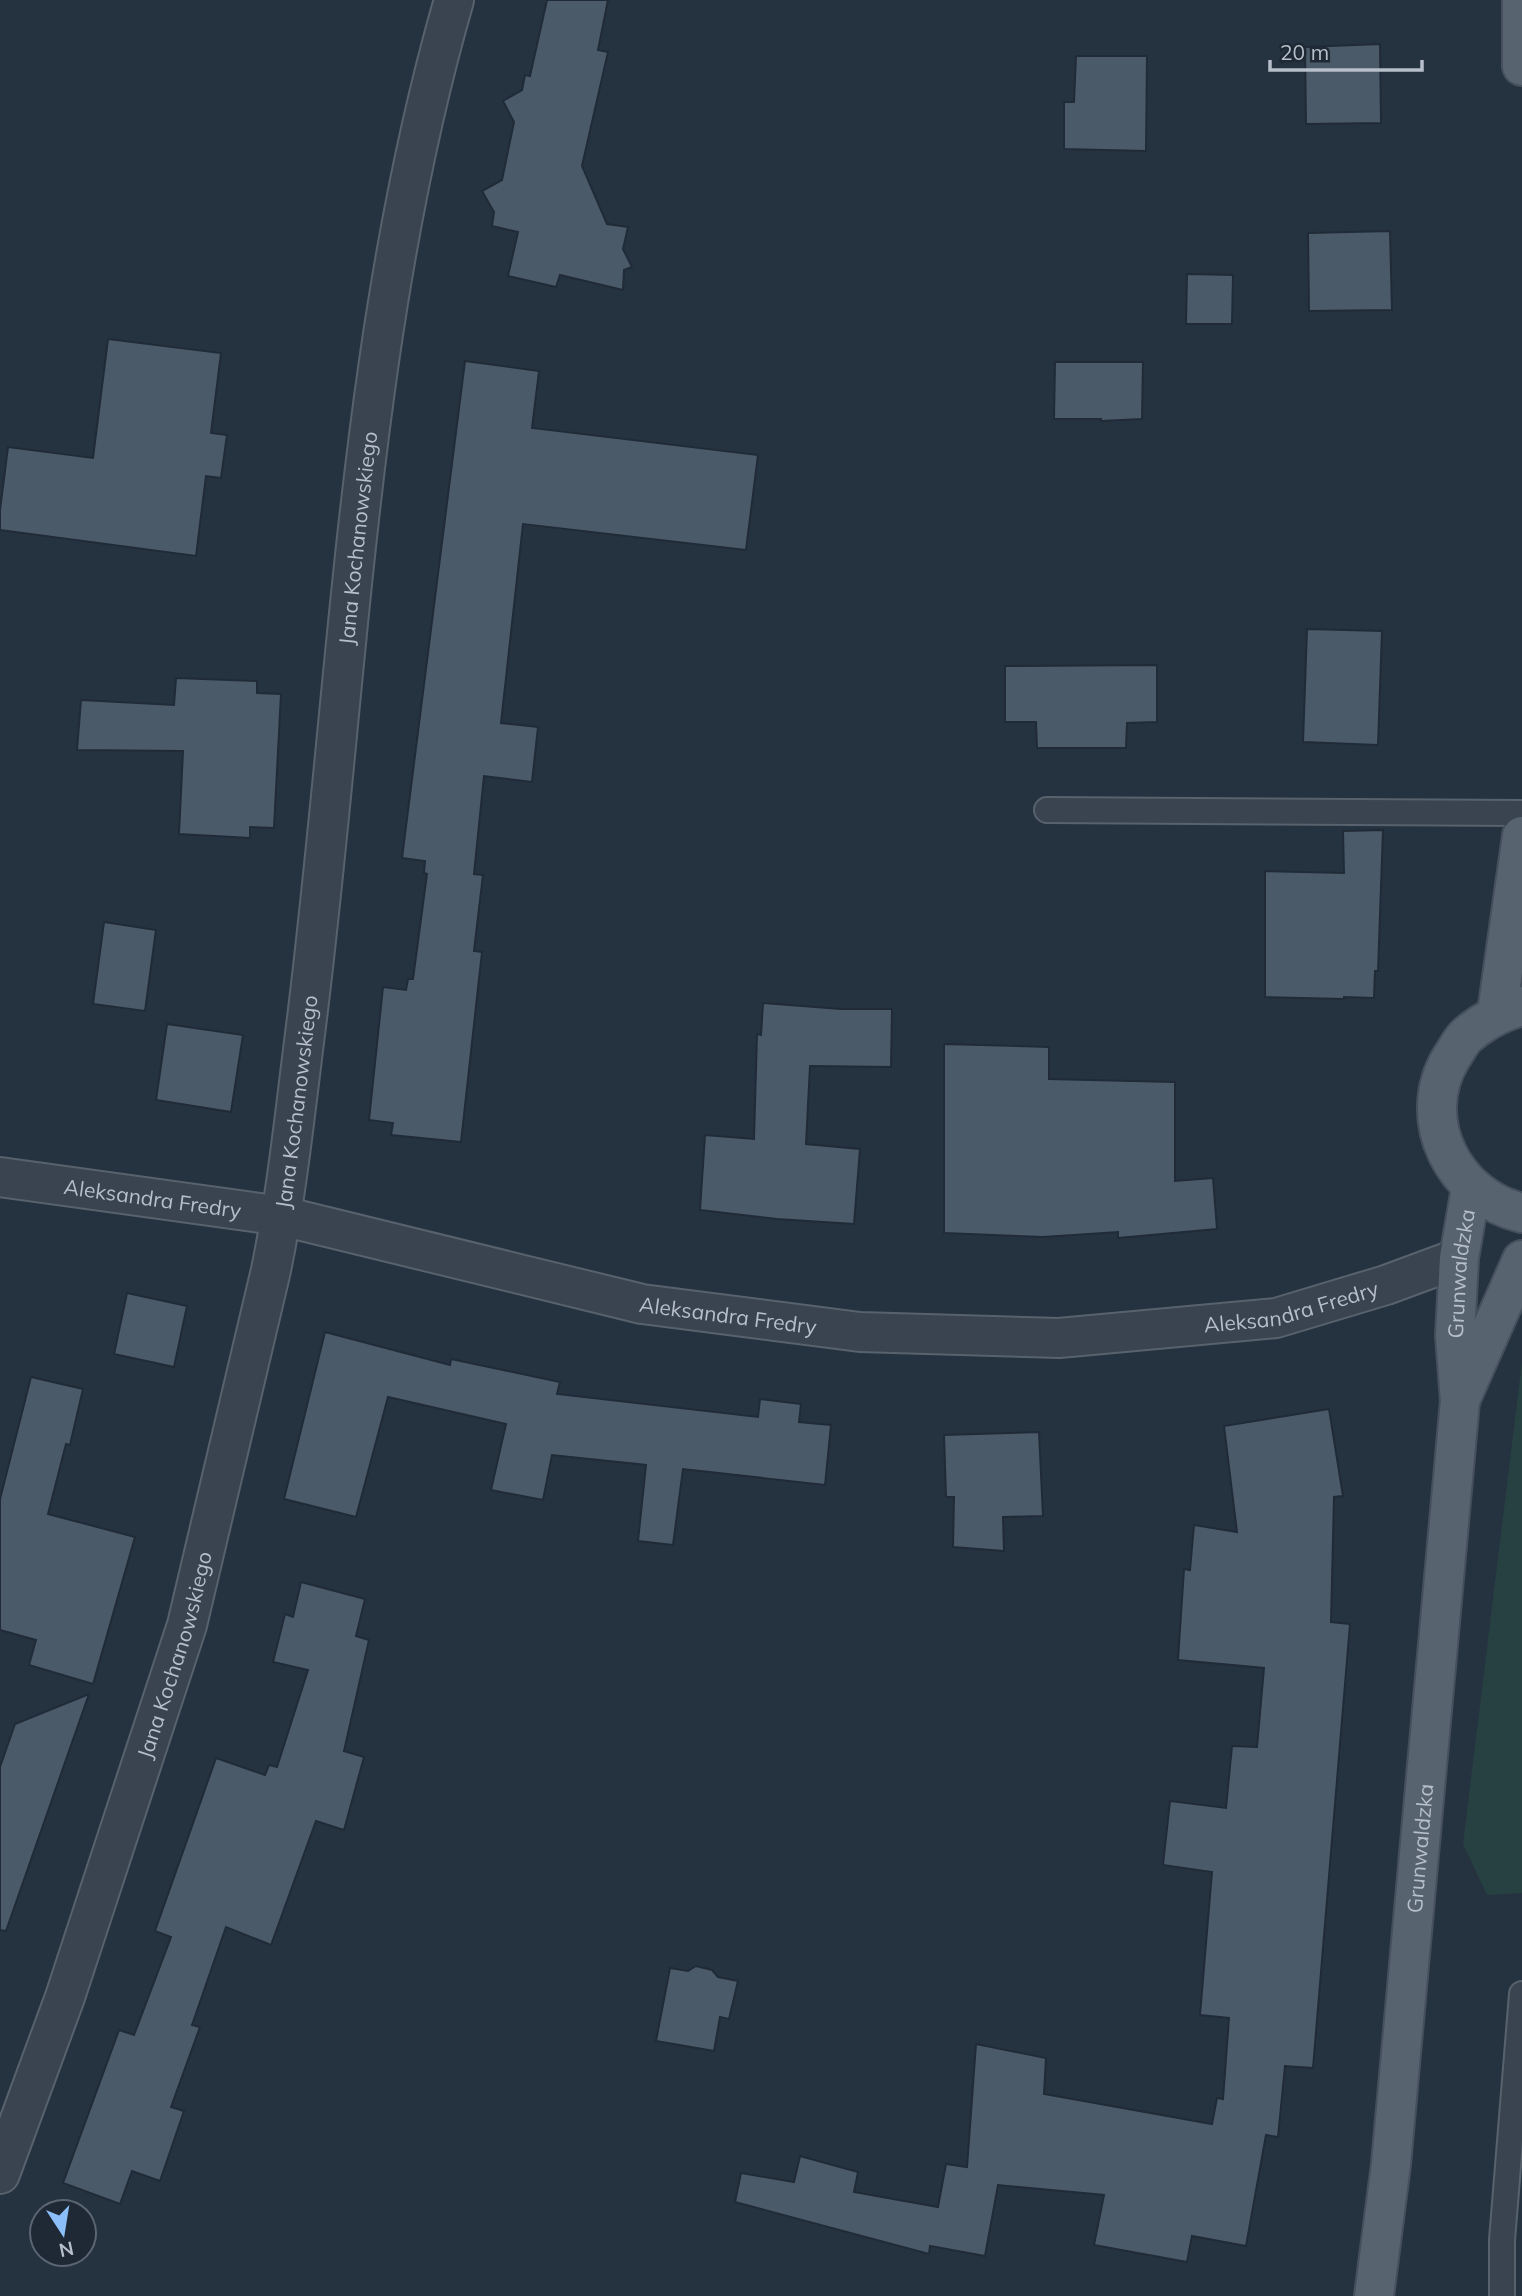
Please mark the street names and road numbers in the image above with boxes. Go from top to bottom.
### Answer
street label: Jana Kochanowskiego [333,430,382,646]
street label: Jana Kochanowskiego [269,994,323,1210]
street label: Aleksandra Fredry [62,1173,243,1223]
street label: Grunwaldzka [1442,1207,1480,1339]
street label: Aleksandra Fredry [1203,1275,1381,1338]
street label: Aleksandra Fredry [638,1291,818,1339]
street label: Jana Kochanowskiego [131,1549,217,1762]
street label: Grunwaldzka [1401,1783,1438,1914]

